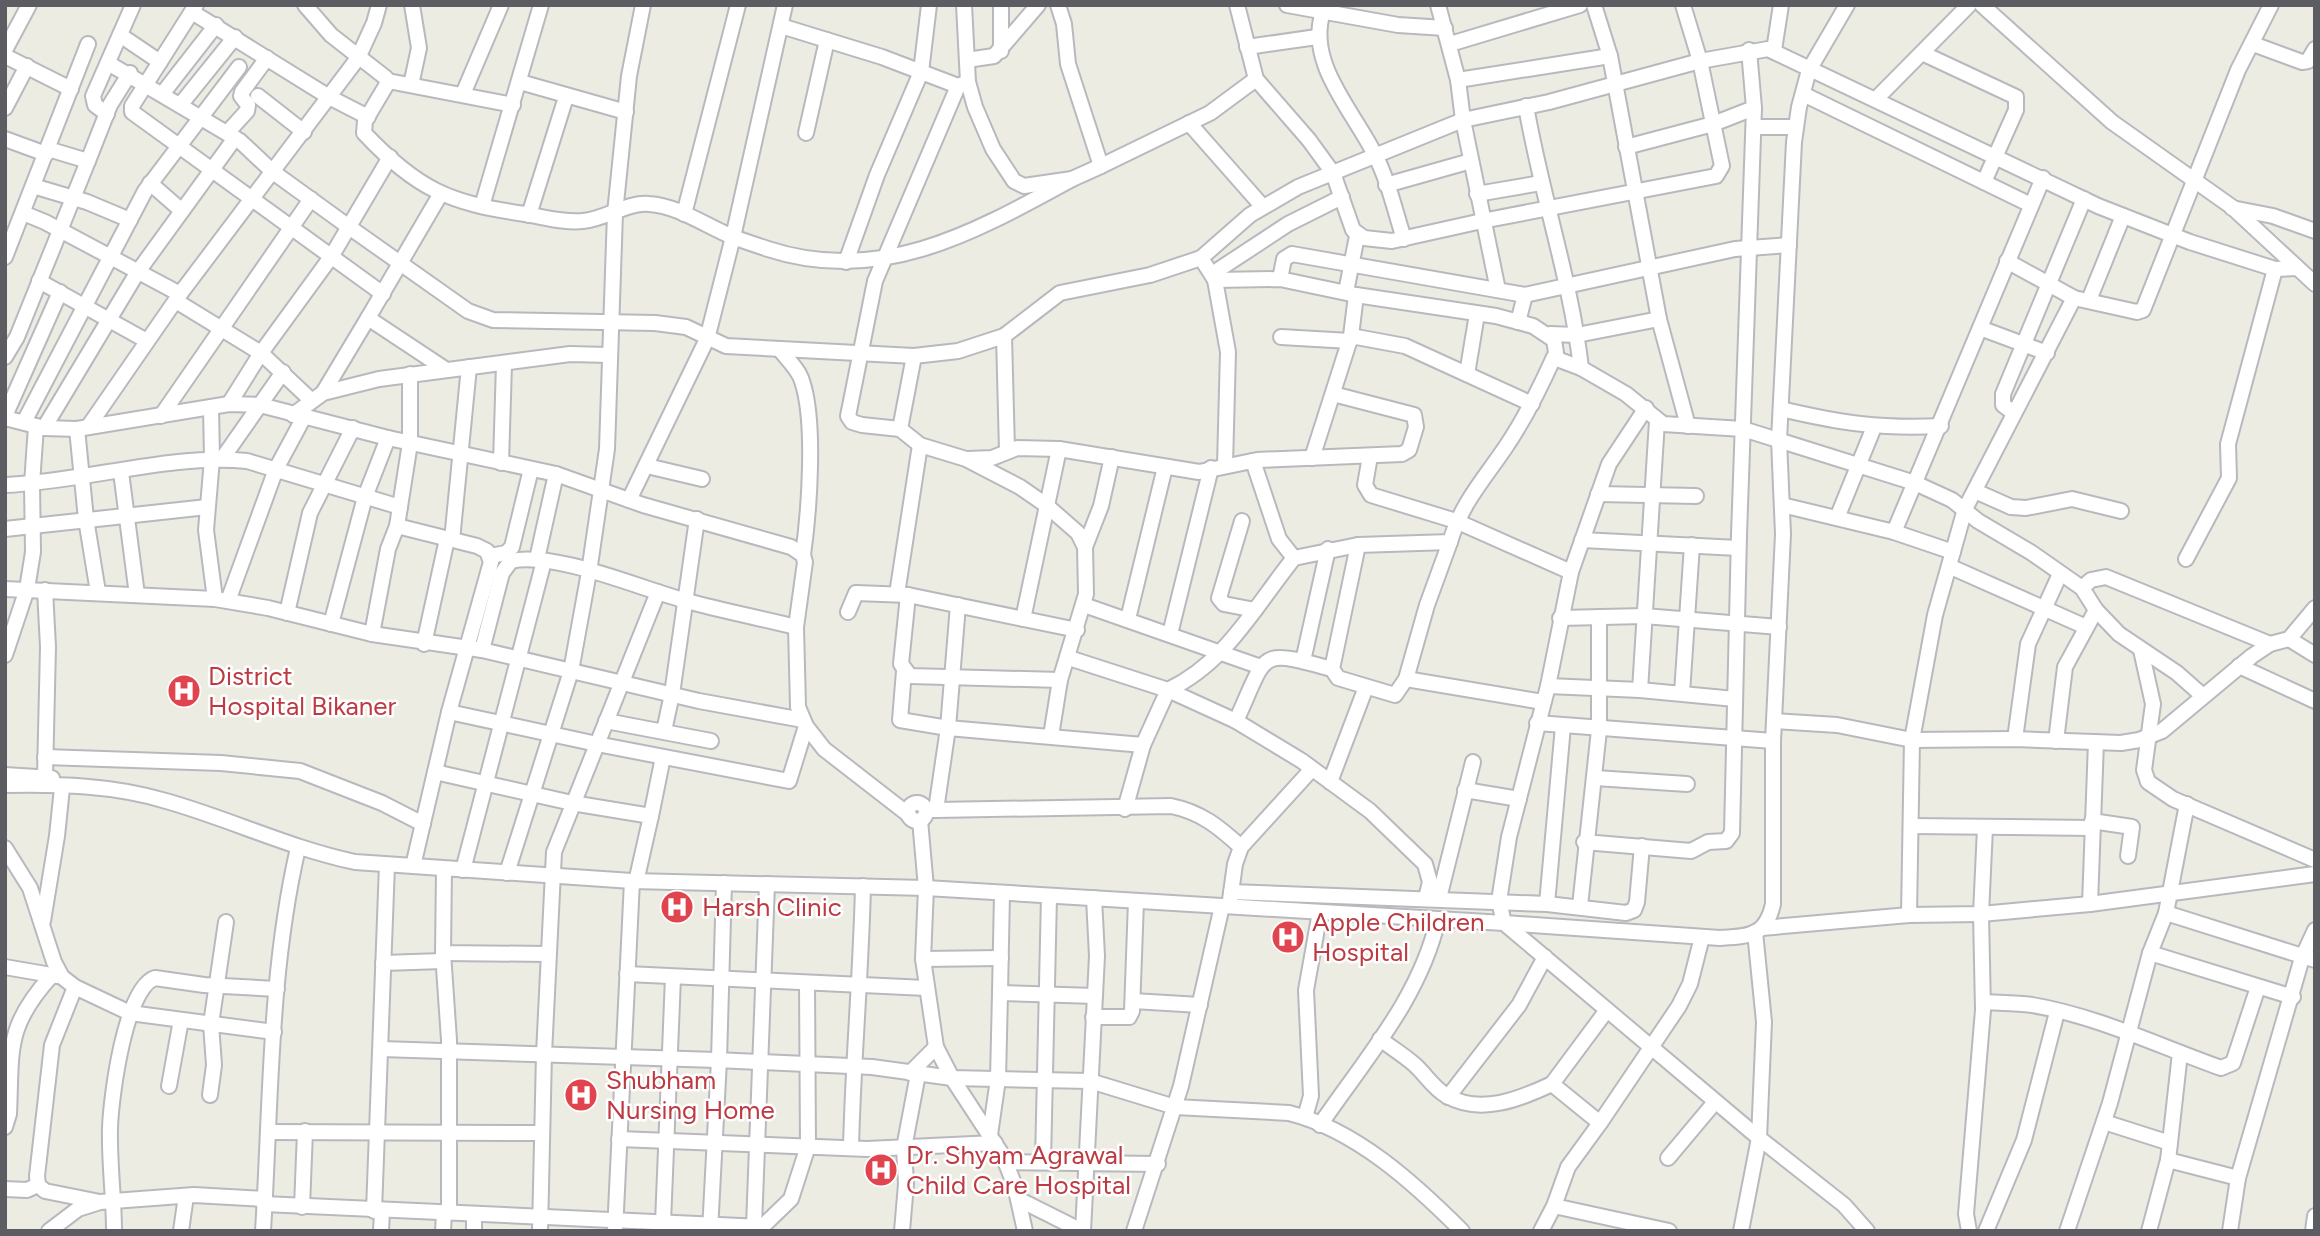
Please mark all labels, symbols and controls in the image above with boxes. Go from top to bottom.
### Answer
place label: District Hospital Bikaner [208,660,396,722]
hospital icon: District Hospital Bikaner [165,672,203,710]
hospital icon: Harsh Clinic [658,888,696,926]
place label: Harsh Clinic [702,891,842,923]
place label: Apple Children Hospital [1312,906,1484,968]
hospital icon: Apple Children Hospital [1269,918,1307,956]
place label: Shubham Nursing Home [606,1064,775,1126]
hospital icon: Shubham Nursing Home [562,1076,600,1114]
place label: Dr. Shyam Agrawal Child Care Hospital [906,1139,1131,1201]
hospital icon: Dr. Shyam Agrawal Child Care Hospital [862,1151,900,1189]

